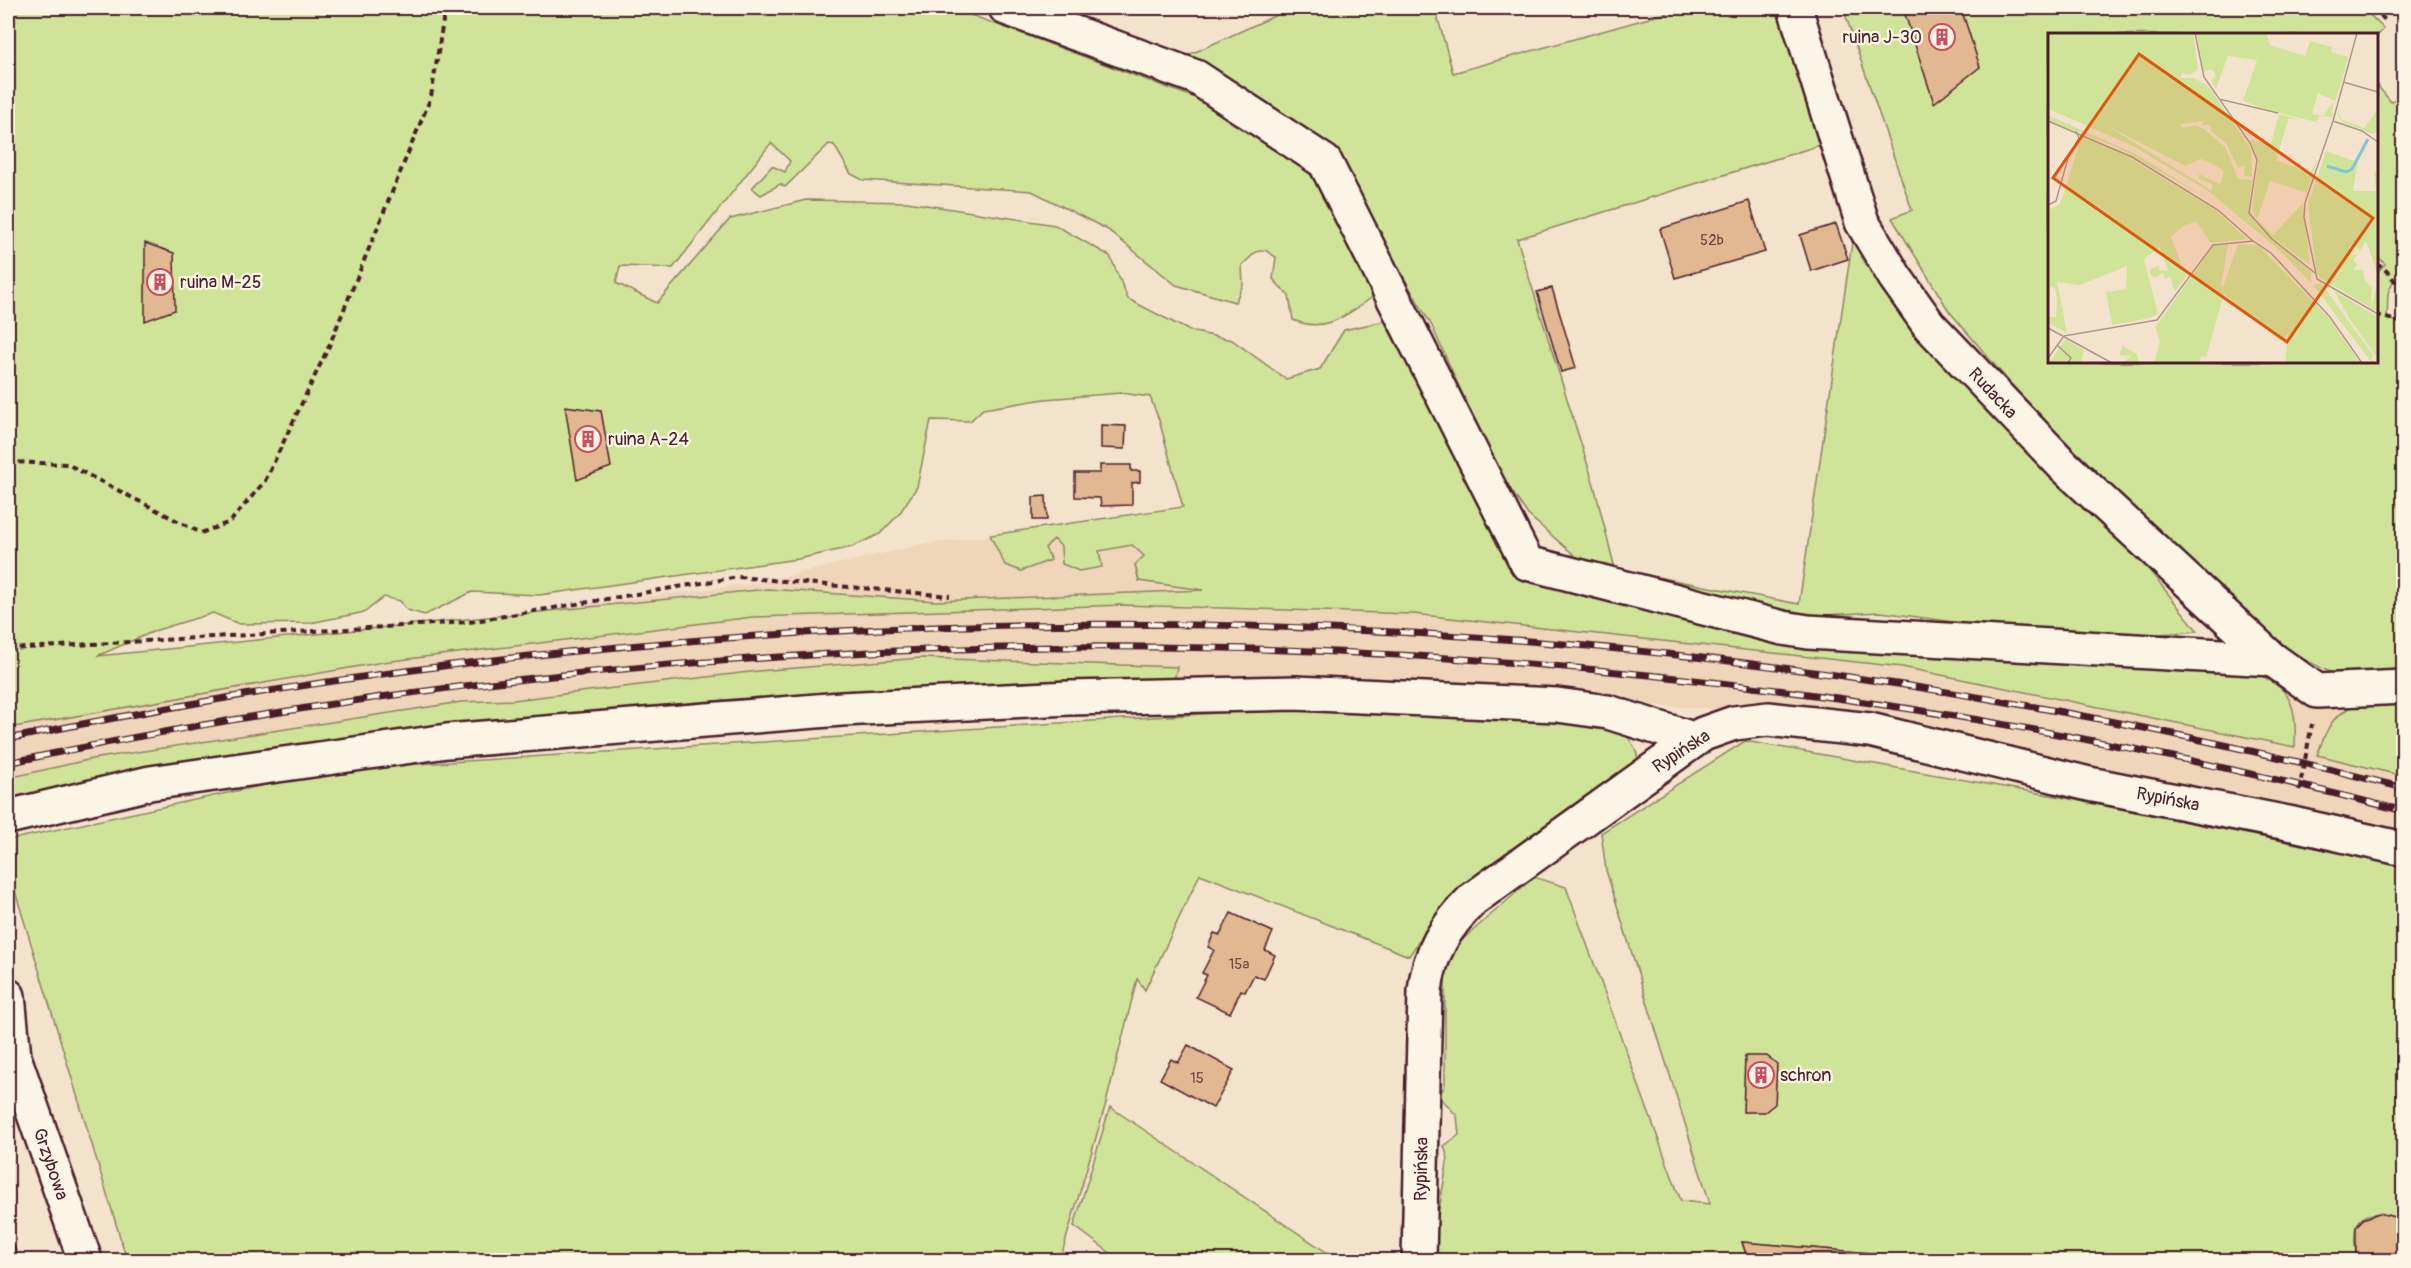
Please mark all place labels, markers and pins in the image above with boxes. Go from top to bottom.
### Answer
building icon: ruina J-30 [1927,22,1957,52]
place label: ruina J-30 [1842,26,1922,49]
building icon: ruina M-25 [145,267,175,297]
place label: ruina M-25 [180,271,261,294]
building icon: ruina A-24 [573,424,603,454]
place label: ruina A-24 [608,428,689,451]
building icon: schron [1746,1060,1776,1090]
place label: schron [1780,1064,1831,1087]

